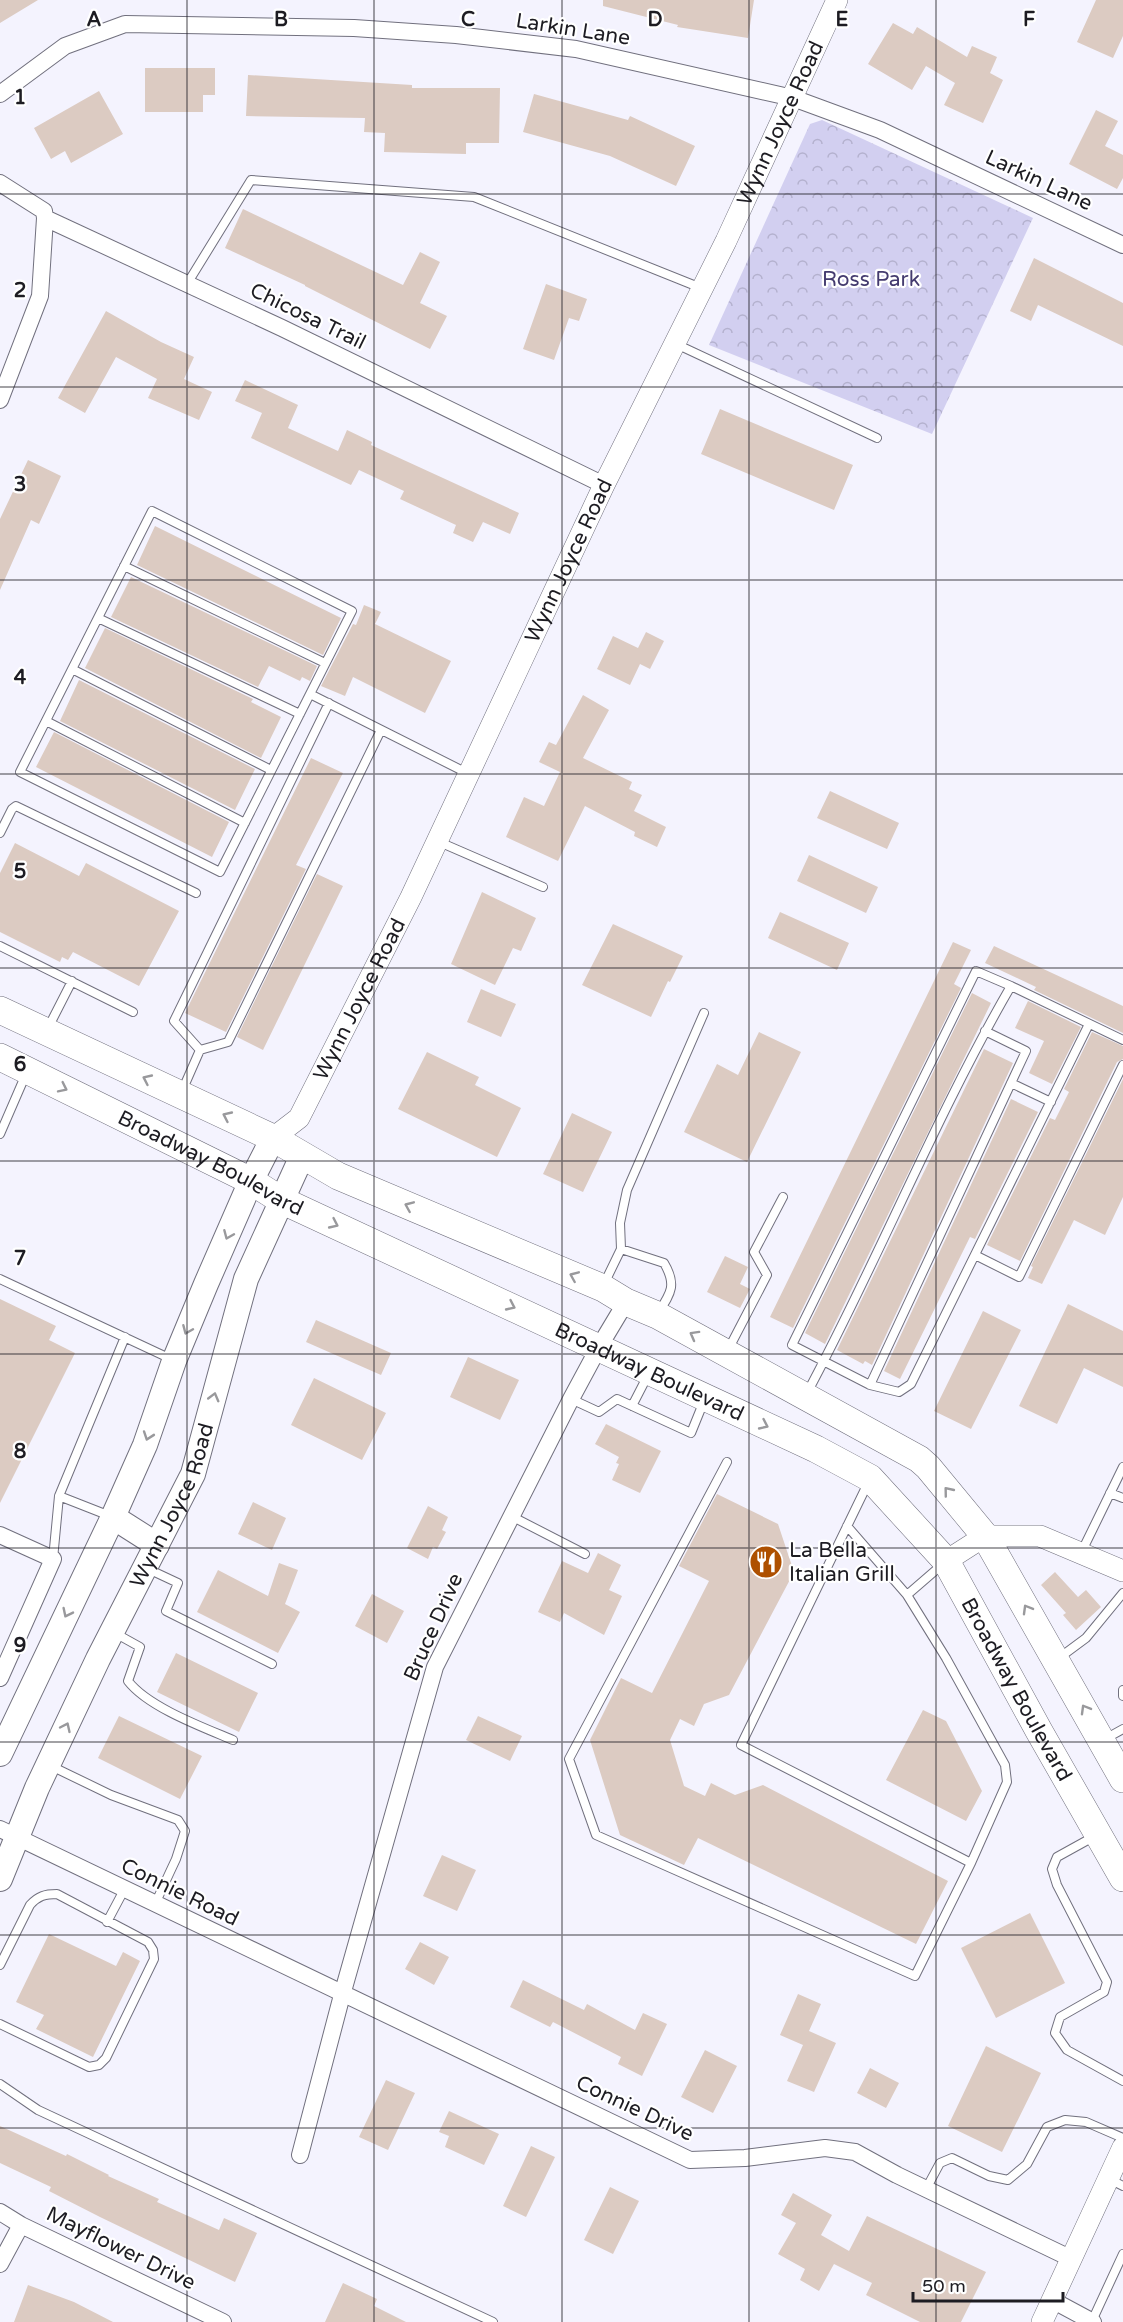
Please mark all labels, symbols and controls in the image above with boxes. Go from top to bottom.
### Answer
text: A [87,8,102,32]
text: B [274,8,288,32]
text: C [461,8,475,32]
street label: Larkin Lane [514,8,632,51]
text: D [647,8,663,32]
text: E [836,8,849,32]
text: F [1023,8,1035,32]
street label: Wynn Joyce Road [732,37,829,210]
text: 1 [14,86,26,110]
street label: Larkin Lane [981,145,1096,216]
park label: Ross Park [822,267,920,292]
street label: Chicosa Trail [246,278,370,355]
text: 2 [14,279,26,303]
text: 3 [14,473,26,497]
street label: Wynn Joyce Road [520,475,618,647]
text: 4 [14,666,27,690]
text: 5 [14,860,26,884]
street label: Wynn Joyce Road [308,914,411,1085]
text: 6 [14,1053,26,1077]
one-way arrow [142,1074,153,1086]
one-way arrow [57,1081,68,1093]
street label: Broadway Boulevard [114,1105,307,1222]
one-way arrow [222,1112,233,1124]
one-way arrow [405,1201,416,1213]
one-way arrow [328,1217,339,1229]
one-way arrow [223,1228,235,1239]
text: 7 [14,1247,26,1271]
one-way arrow [570,1271,581,1283]
one-way arrow [505,1299,516,1311]
street label: Broadway Boulevard [551,1317,748,1427]
one-way arrow [182,1324,194,1335]
one-way arrow [690,1331,700,1342]
one-way arrow [207,1392,219,1403]
one-way arrow [757,1417,768,1429]
street label: Wynn Joyce Road [125,1420,219,1592]
one-way arrow [142,1430,155,1440]
text: 8 [14,1440,26,1464]
one-way arrow [944,1487,955,1498]
place label: La Bella Italian Grill [789,1538,895,1587]
restaurant icon: La Bella Italian Grill [748,1544,784,1580]
street label: Bruce Drive [399,1569,468,1685]
street label: Broadway Boulevard [956,1594,1077,1786]
one-way arrow [1023,1605,1034,1615]
one-way arrow [63,1606,74,1617]
text: 9 [14,1634,26,1658]
one-way arrow [1081,1705,1092,1716]
one-way arrow [59,1722,71,1733]
street label: Connie Road [117,1853,243,1932]
street label: Connie Drive [572,2070,698,2147]
street label: Mayflower Drive [42,2202,200,2295]
scale bar [913,2265,1063,2303]
text: 50 m [922,2275,966,2297]

